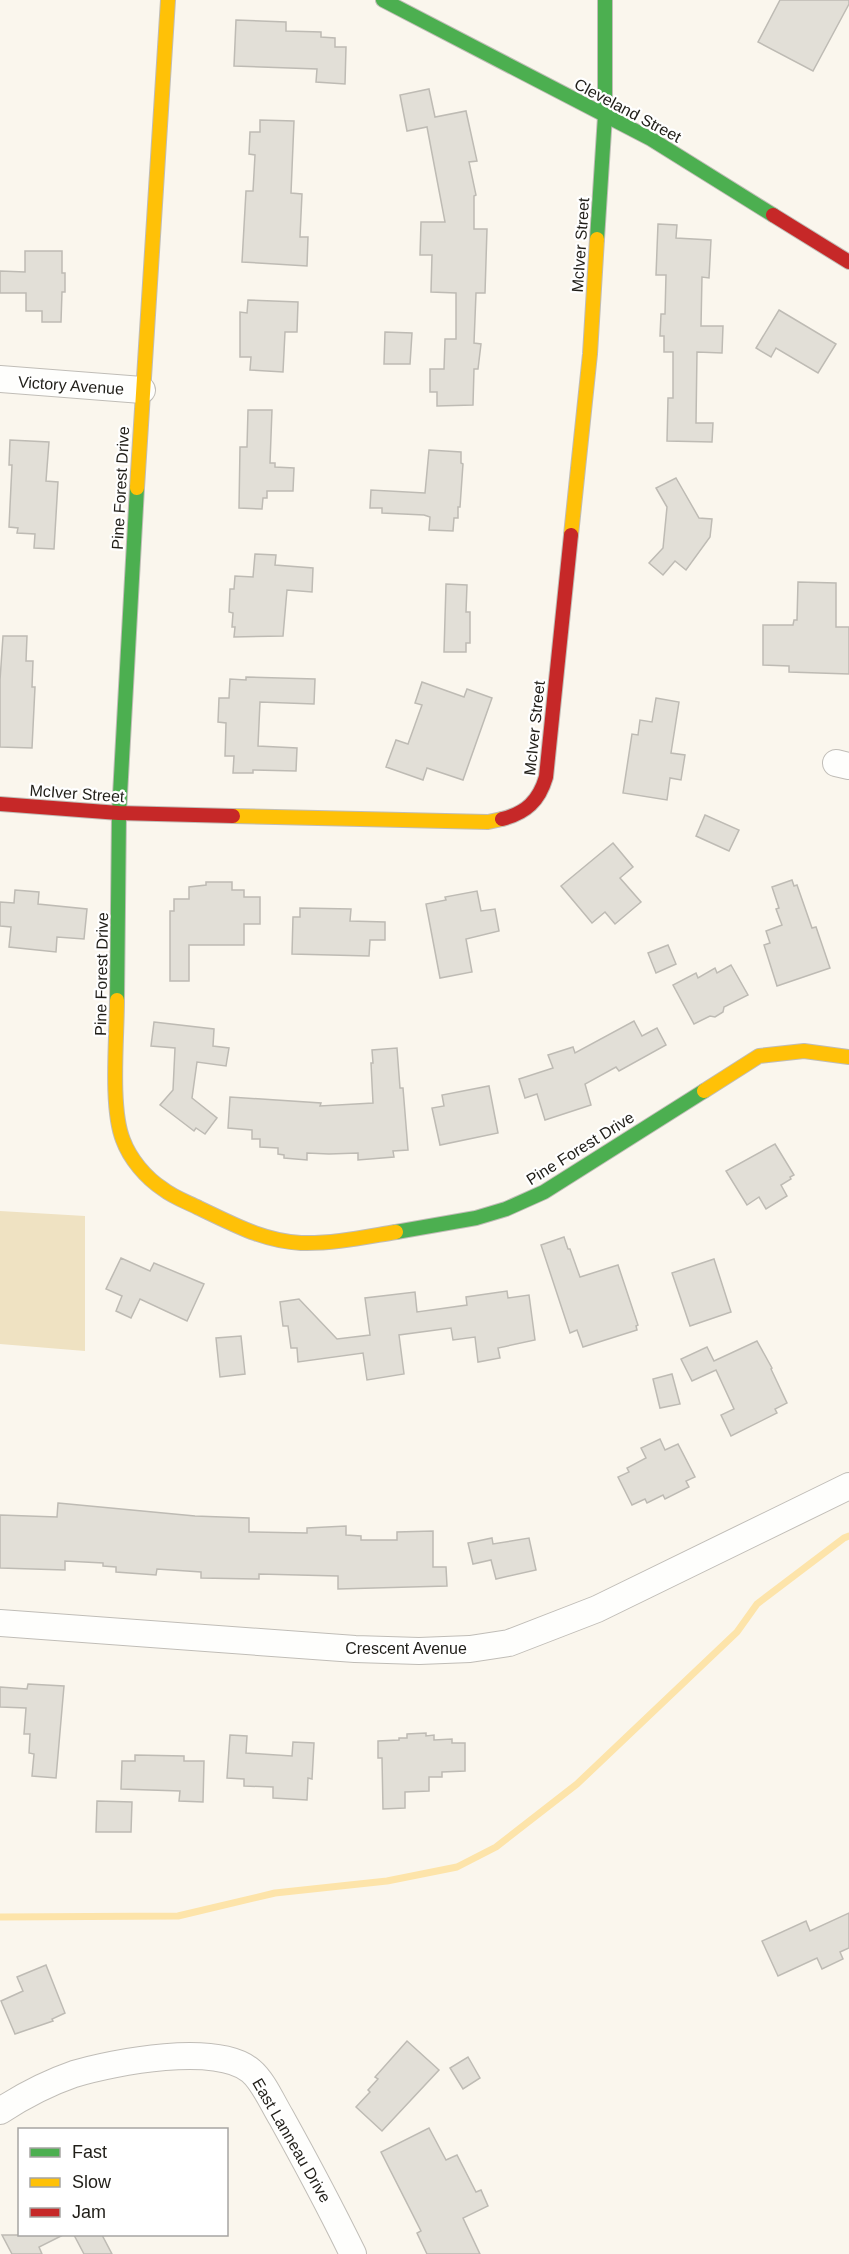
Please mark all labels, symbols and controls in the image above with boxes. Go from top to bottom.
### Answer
street label: Cleveland Street [572,75,684,146]
street label: McIver Street [569,196,592,293]
street label: Victory Avenue [17,373,125,398]
street label: Pine Forest Drive [109,426,132,550]
street label: McIver Street [521,679,548,776]
street label: McIver Street [29,782,126,805]
street label: Pine Forest Drive [92,912,111,1036]
street label: Pine Forest Drive [523,1108,637,1188]
street label: Crescent Avenue [345,1640,467,1657]
street label: East Lanneau Drive [249,2075,334,2205]
legend [18,2128,228,2236]
text: Fast [72,2142,107,2162]
text: Slow [72,2172,112,2192]
text: Jam [72,2202,106,2222]

